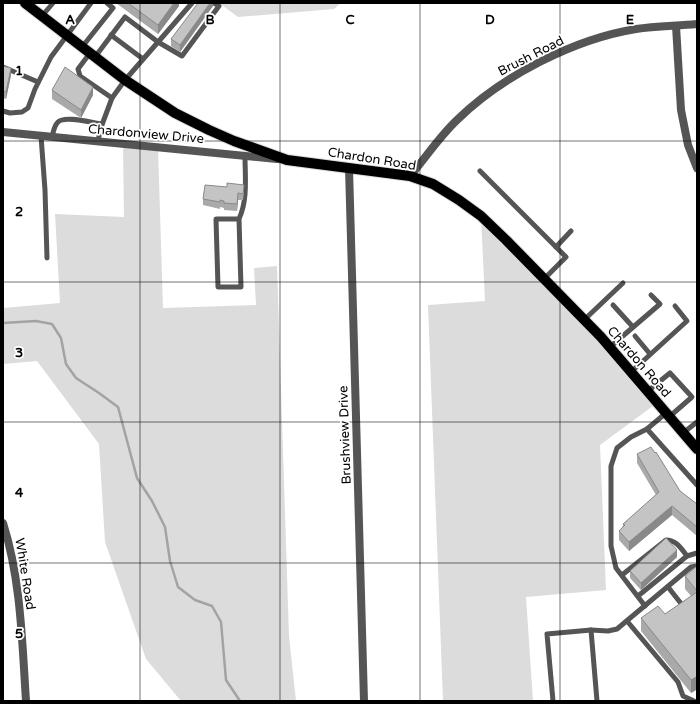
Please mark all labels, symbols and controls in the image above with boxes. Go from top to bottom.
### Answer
text: A [65,12,75,28]
text: B [205,12,215,28]
text: C [345,12,355,28]
text: D [485,12,495,28]
text: E [626,12,634,28]
street label: Brush Road [495,33,567,79]
text: 1 [15,63,23,79]
street label: Chardonview Drive [87,121,205,147]
street label: Chardon Road [327,144,417,174]
text: 2 [15,204,23,220]
street label: Chardon Road [604,323,674,401]
text: 3 [15,345,23,361]
street label: Brushview Drive [335,385,355,485]
text: 4 [15,485,24,501]
street label: White Road [11,537,39,611]
text: 5 [15,626,23,642]

